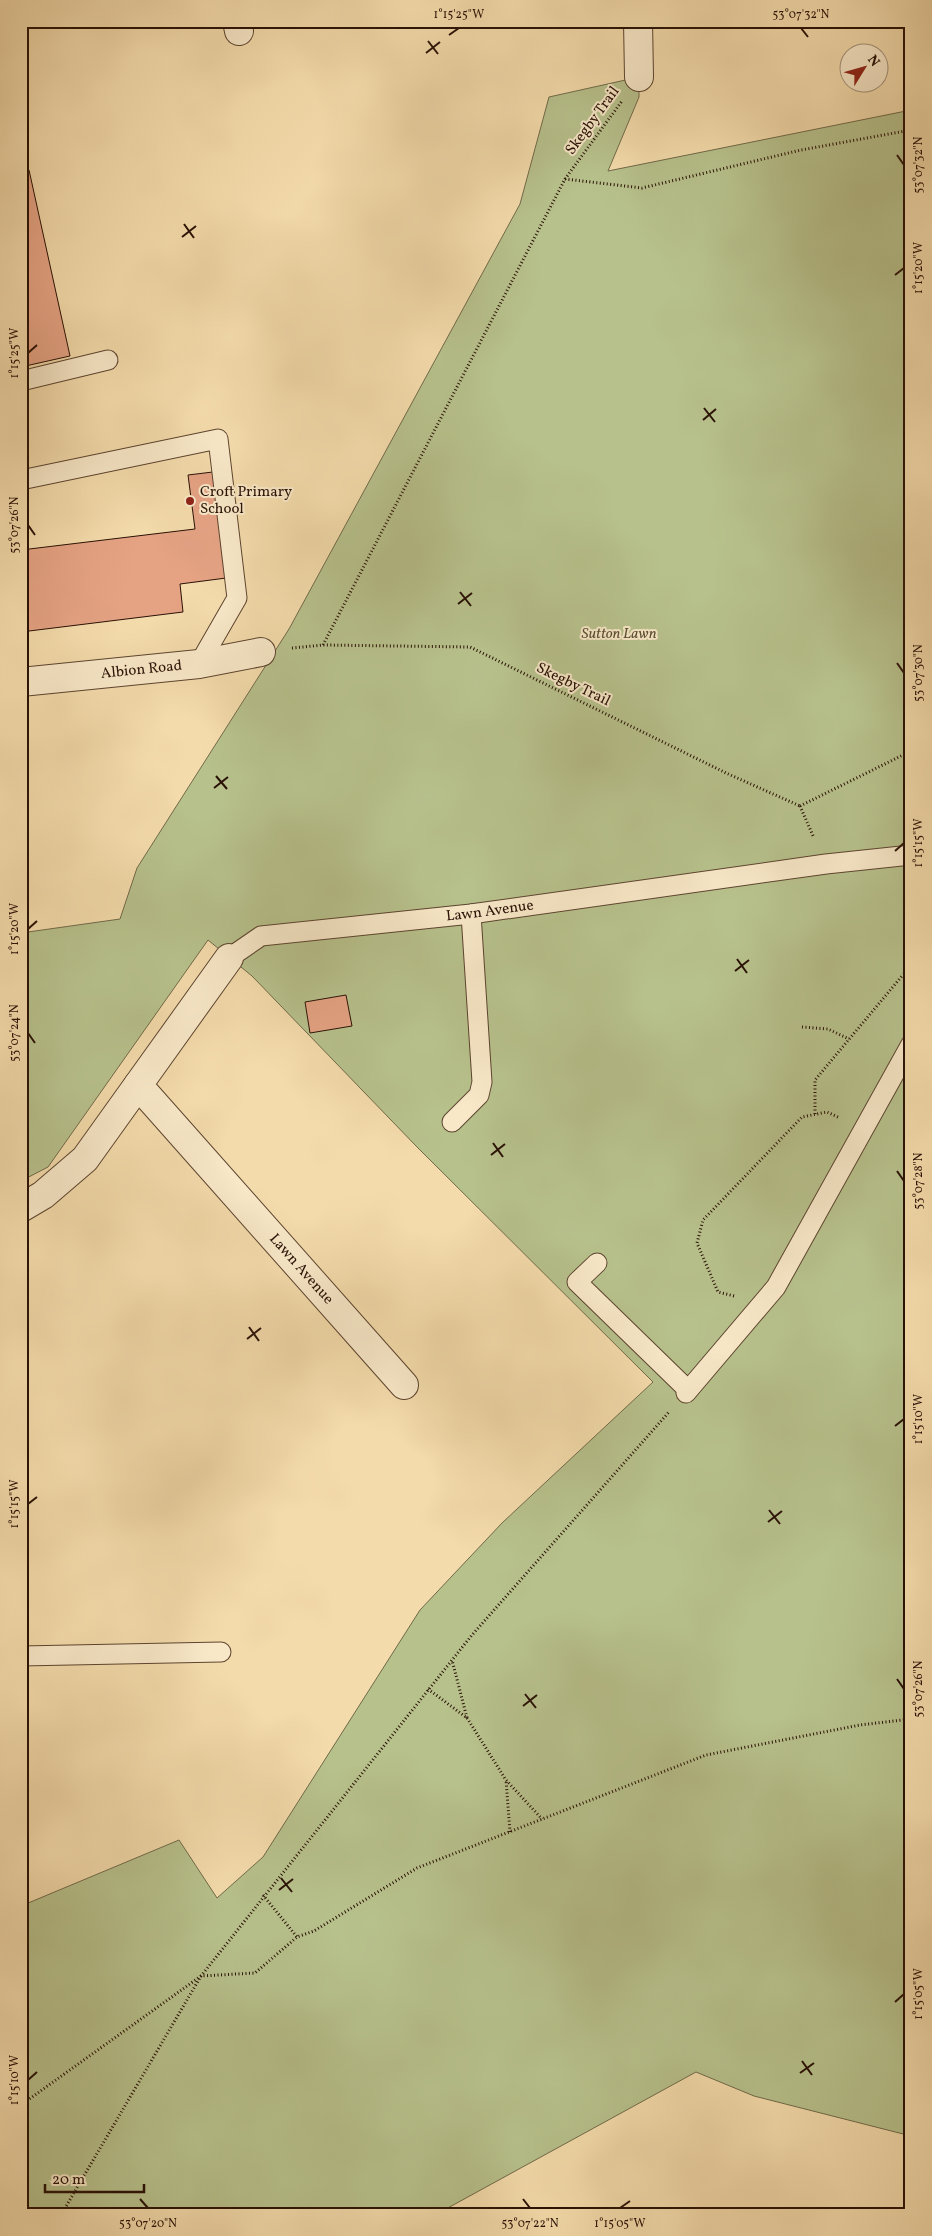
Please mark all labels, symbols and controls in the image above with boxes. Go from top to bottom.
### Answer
text: 1°15'25"W [434,7,484,23]
text: 53°07'32"N [773,7,830,23]
north arrow [840,42,890,92]
text: N [863,51,884,71]
street label: Skegby Trail [561,82,625,160]
text: 53°07'32"N [911,136,927,193]
text: 1°15'20"W [911,242,927,294]
text: 1°15'25"W [7,328,23,378]
place label: Croft Primary School [200,482,292,520]
marker: Croft Primary School [184,495,196,507]
text: 53°07'26"N [7,496,23,554]
park label: Sutton Lawn [582,624,657,645]
text: 53°07'30"N [911,644,927,702]
street label: Albion Road [100,655,183,684]
street label: Skegby Trail [532,658,614,712]
text: 1°15'15"W [911,818,927,868]
street label: Lawn Avenue [445,895,535,927]
text: 1°15'20"W [7,903,23,955]
text: 53°07'24"N [7,1004,23,1062]
text: 53°07'28"N [911,1152,927,1210]
street label: Lawn Avenue [264,1229,338,1309]
text: 1°15'10"W [911,1394,927,1444]
text: 1°15'15"W [7,1479,23,1529]
text: 53°07'26"N [911,1660,927,1718]
text: 1°15'05"W [911,1968,927,2020]
text: 1°15'10"W [7,2055,23,2105]
scale bar [45,2161,144,2193]
text: 20 m [52,2170,85,2191]
text: 53°07'20"N [119,2216,177,2232]
text: 53°07'22"N [501,2216,559,2232]
text: 1°15'05"W [594,2216,646,2232]

